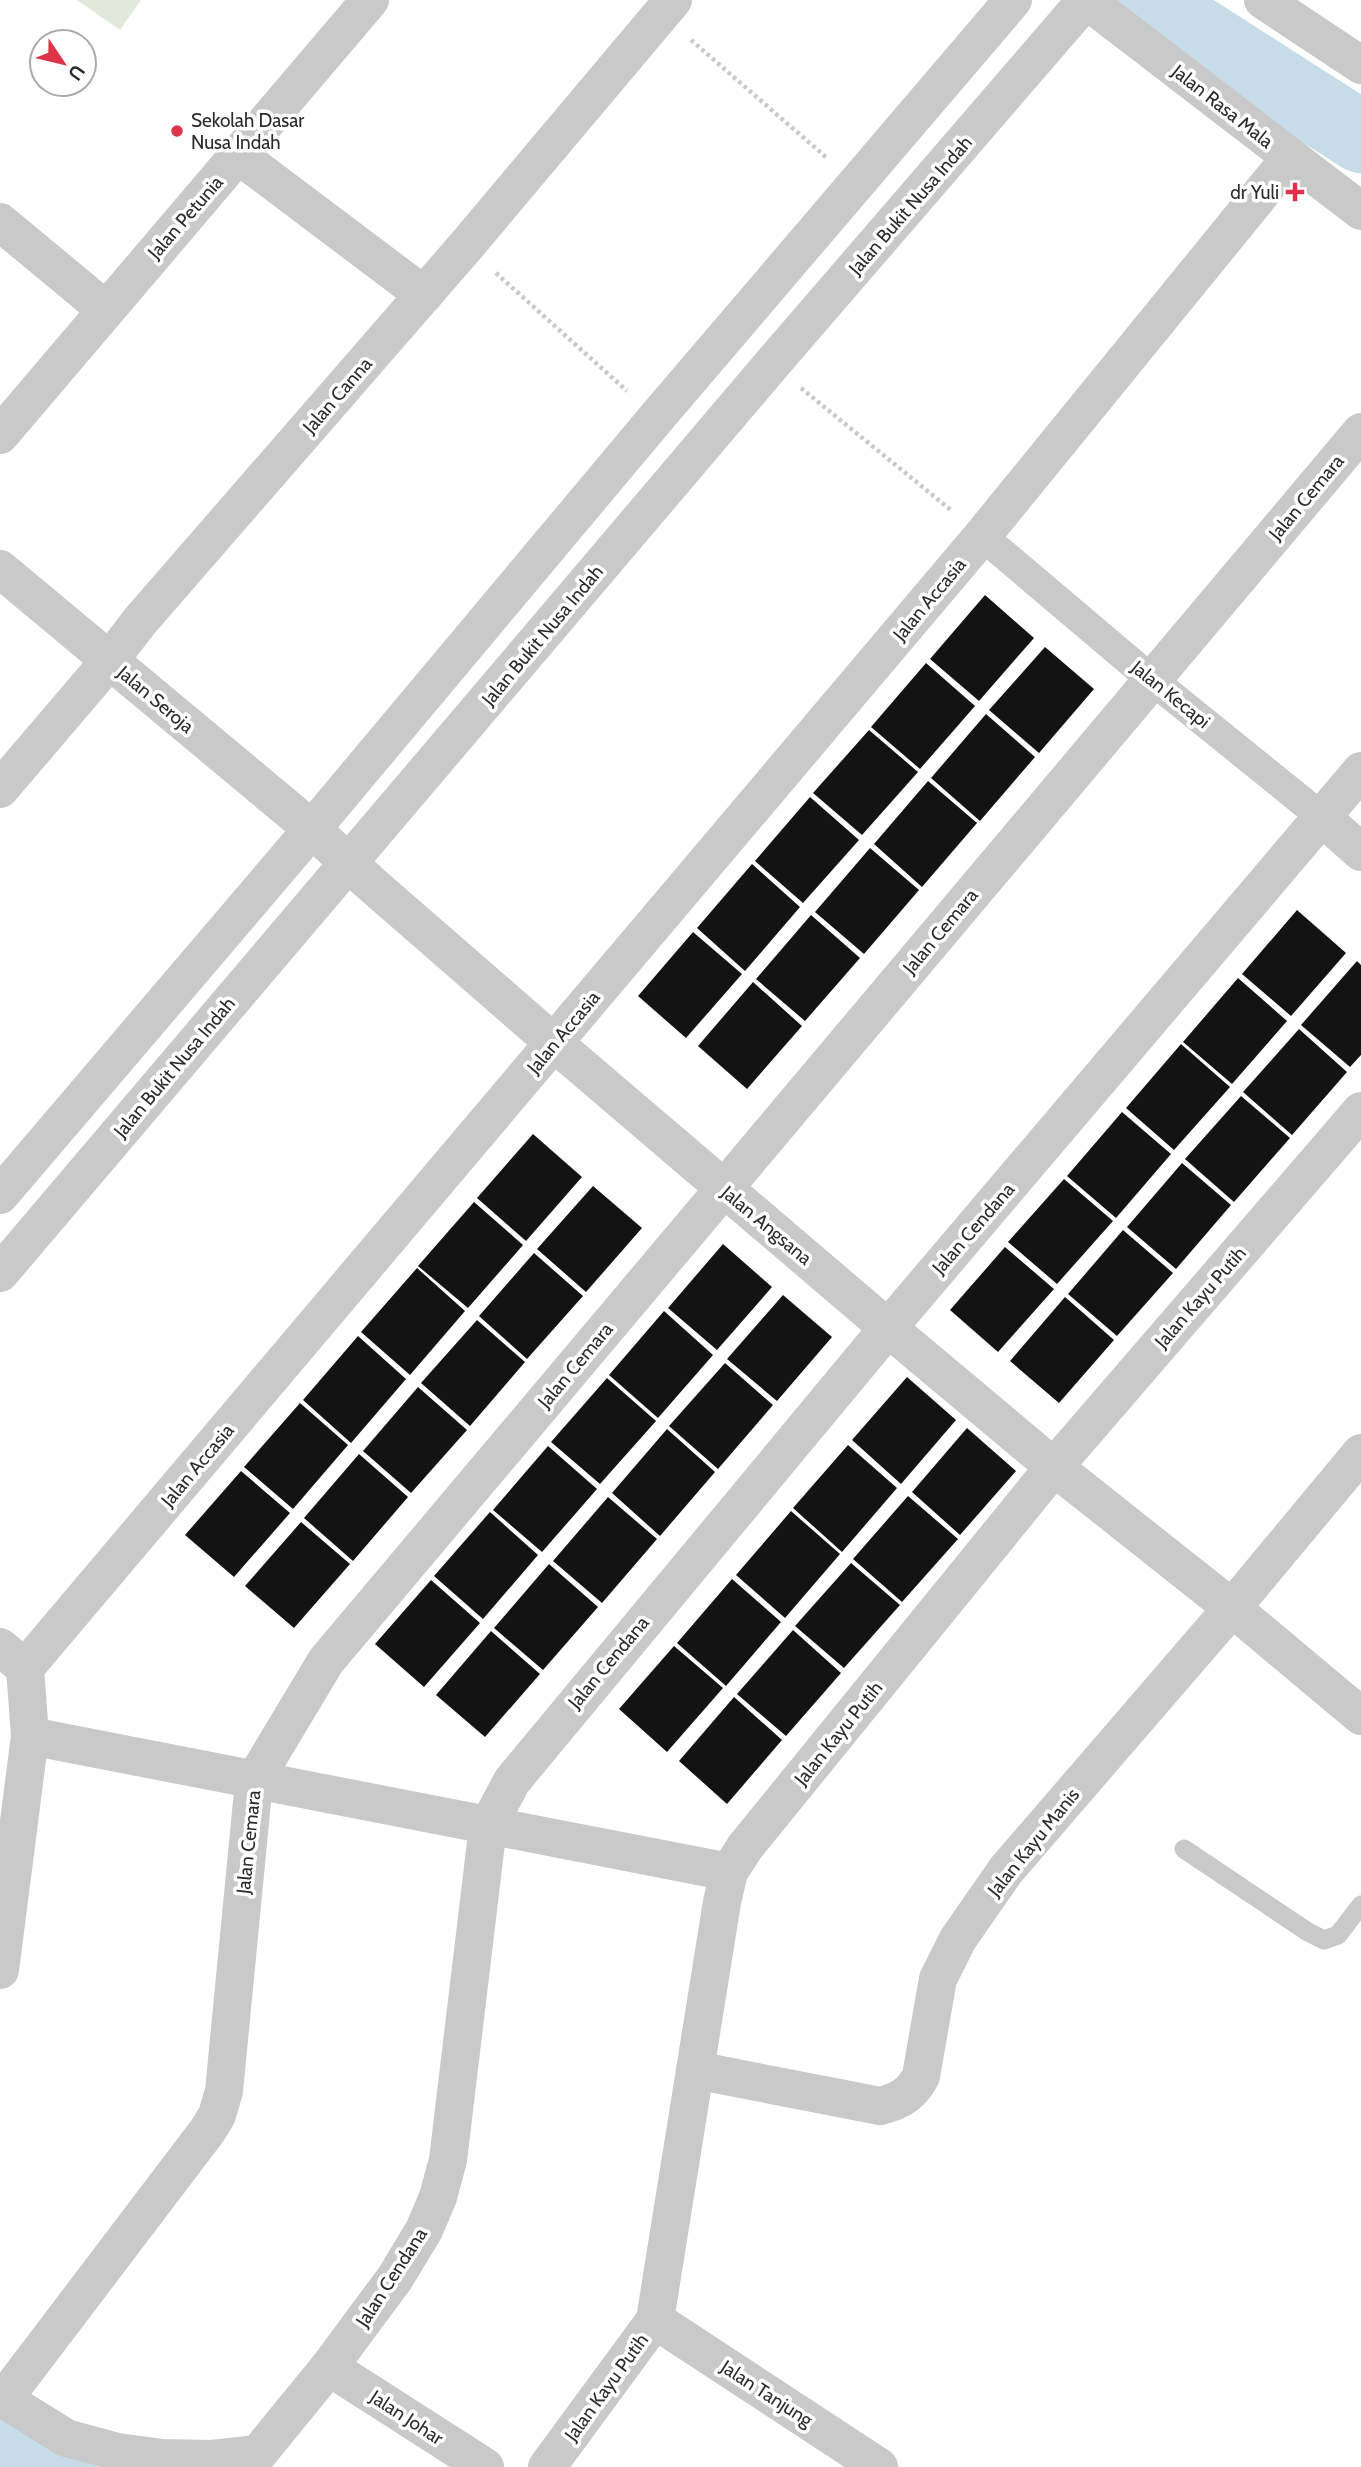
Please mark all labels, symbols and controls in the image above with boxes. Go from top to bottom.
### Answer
north arrow [28,28,98,98]
street label: Jalan Rasa Mala [1167,59,1278,153]
text: U [63,60,90,85]
place label: Sekolah Dasar Nusa Indah [191,109,304,154]
marker: Sekolah Dasar Nusa Indah [169,123,185,139]
street label: Jalan Bukit Nusa Indah [843,131,977,280]
street label: Jalan Petunia [142,171,228,264]
place label: dr Yuli [1230,181,1279,204]
marker: dr Yuli [1285,182,1305,202]
street label: Jalan Canna [297,353,377,439]
street label: Jalan Cemara [1263,450,1349,545]
street label: Jalan Accasia [887,553,971,646]
street label: Jalan Bukit Nusa Indah [476,560,608,711]
street label: Jalan Kecapi [1126,655,1215,733]
street label: Jalan Seroja [112,660,198,738]
street label: Jalan Cemara [897,884,983,979]
street label: Jalan Accasia [521,986,605,1079]
street label: Jalan Bukit Nusa Indah [108,992,240,1143]
street label: Jalan Cendana [927,1178,1019,1279]
street label: Jalan Angsana [716,1180,817,1270]
street label: Jalan Kayu Putih [1149,1242,1251,1354]
street label: Jalan Cemara [532,1318,618,1413]
street label: Jalan Accasia [155,1419,239,1512]
street label: Jalan Cendana [562,1611,654,1714]
street label: Jalan Kayu Putih [789,1677,887,1791]
street label: Jalan Kayu Manis [982,1783,1084,1902]
street label: Jalan Cemara [232,1789,265,1896]
street label: Jalan Cendana [350,2223,432,2332]
street label: Jalan Kayu Putih [559,2329,653,2446]
street label: Jalan Tanjung [716,2355,817,2432]
street label: Jalan Johar [365,2385,448,2450]

